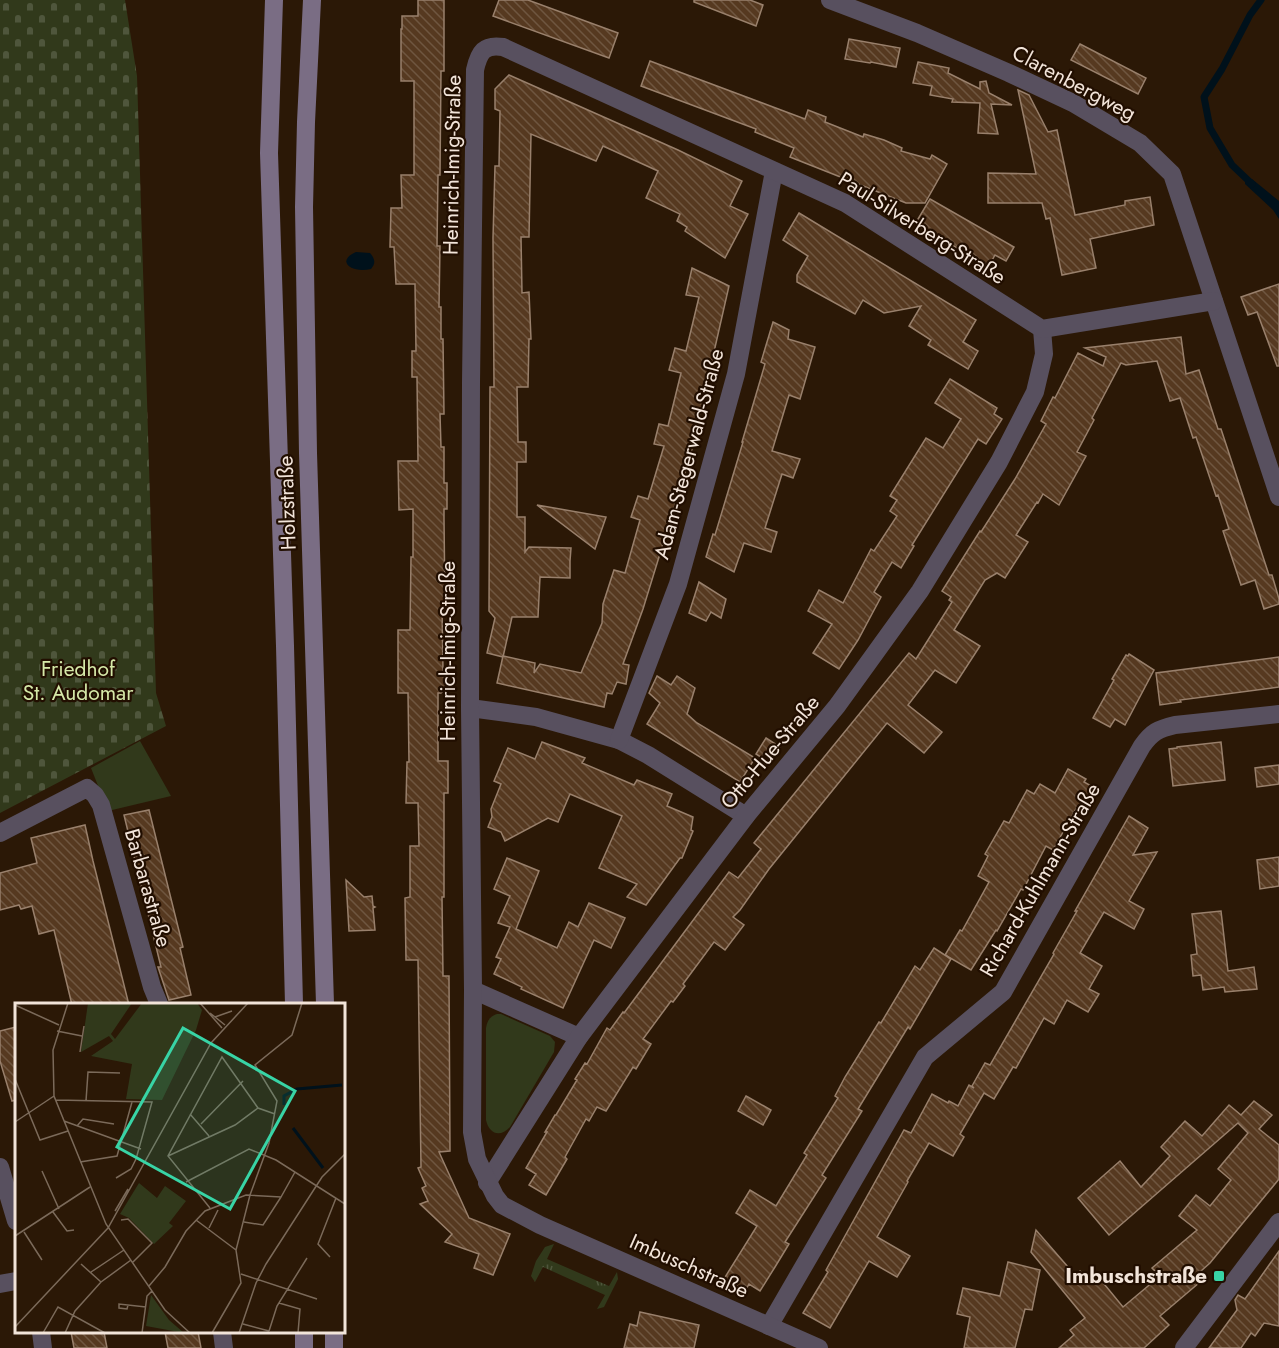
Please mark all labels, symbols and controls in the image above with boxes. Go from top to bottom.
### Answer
street label: Clarenbergweg [1007,38,1141,128]
street label: Heinrich-Imig-Straße [435,74,469,255]
street label: Paul-Silverberg-Straße [832,164,1012,292]
street label: Adam-Stegerwald-Straße [646,345,732,563]
street label: Holzstraße [270,455,304,551]
street label: Heinrich-Imig-Straße [433,561,463,741]
park label: Friedhof St. Audomar [23,654,134,708]
street label: Otto-Hue-Straße [713,688,827,815]
street label: Richard-Kuhlmann-Straße [972,777,1108,983]
street label: Barbarastraße [117,825,179,951]
inset map [15,1003,345,1333]
street label: Imbuschstraße [625,1226,754,1306]
place label: Imbuschstraße [1065,1261,1207,1291]
marker: Imbuschstraße [1212,1269,1226,1283]

